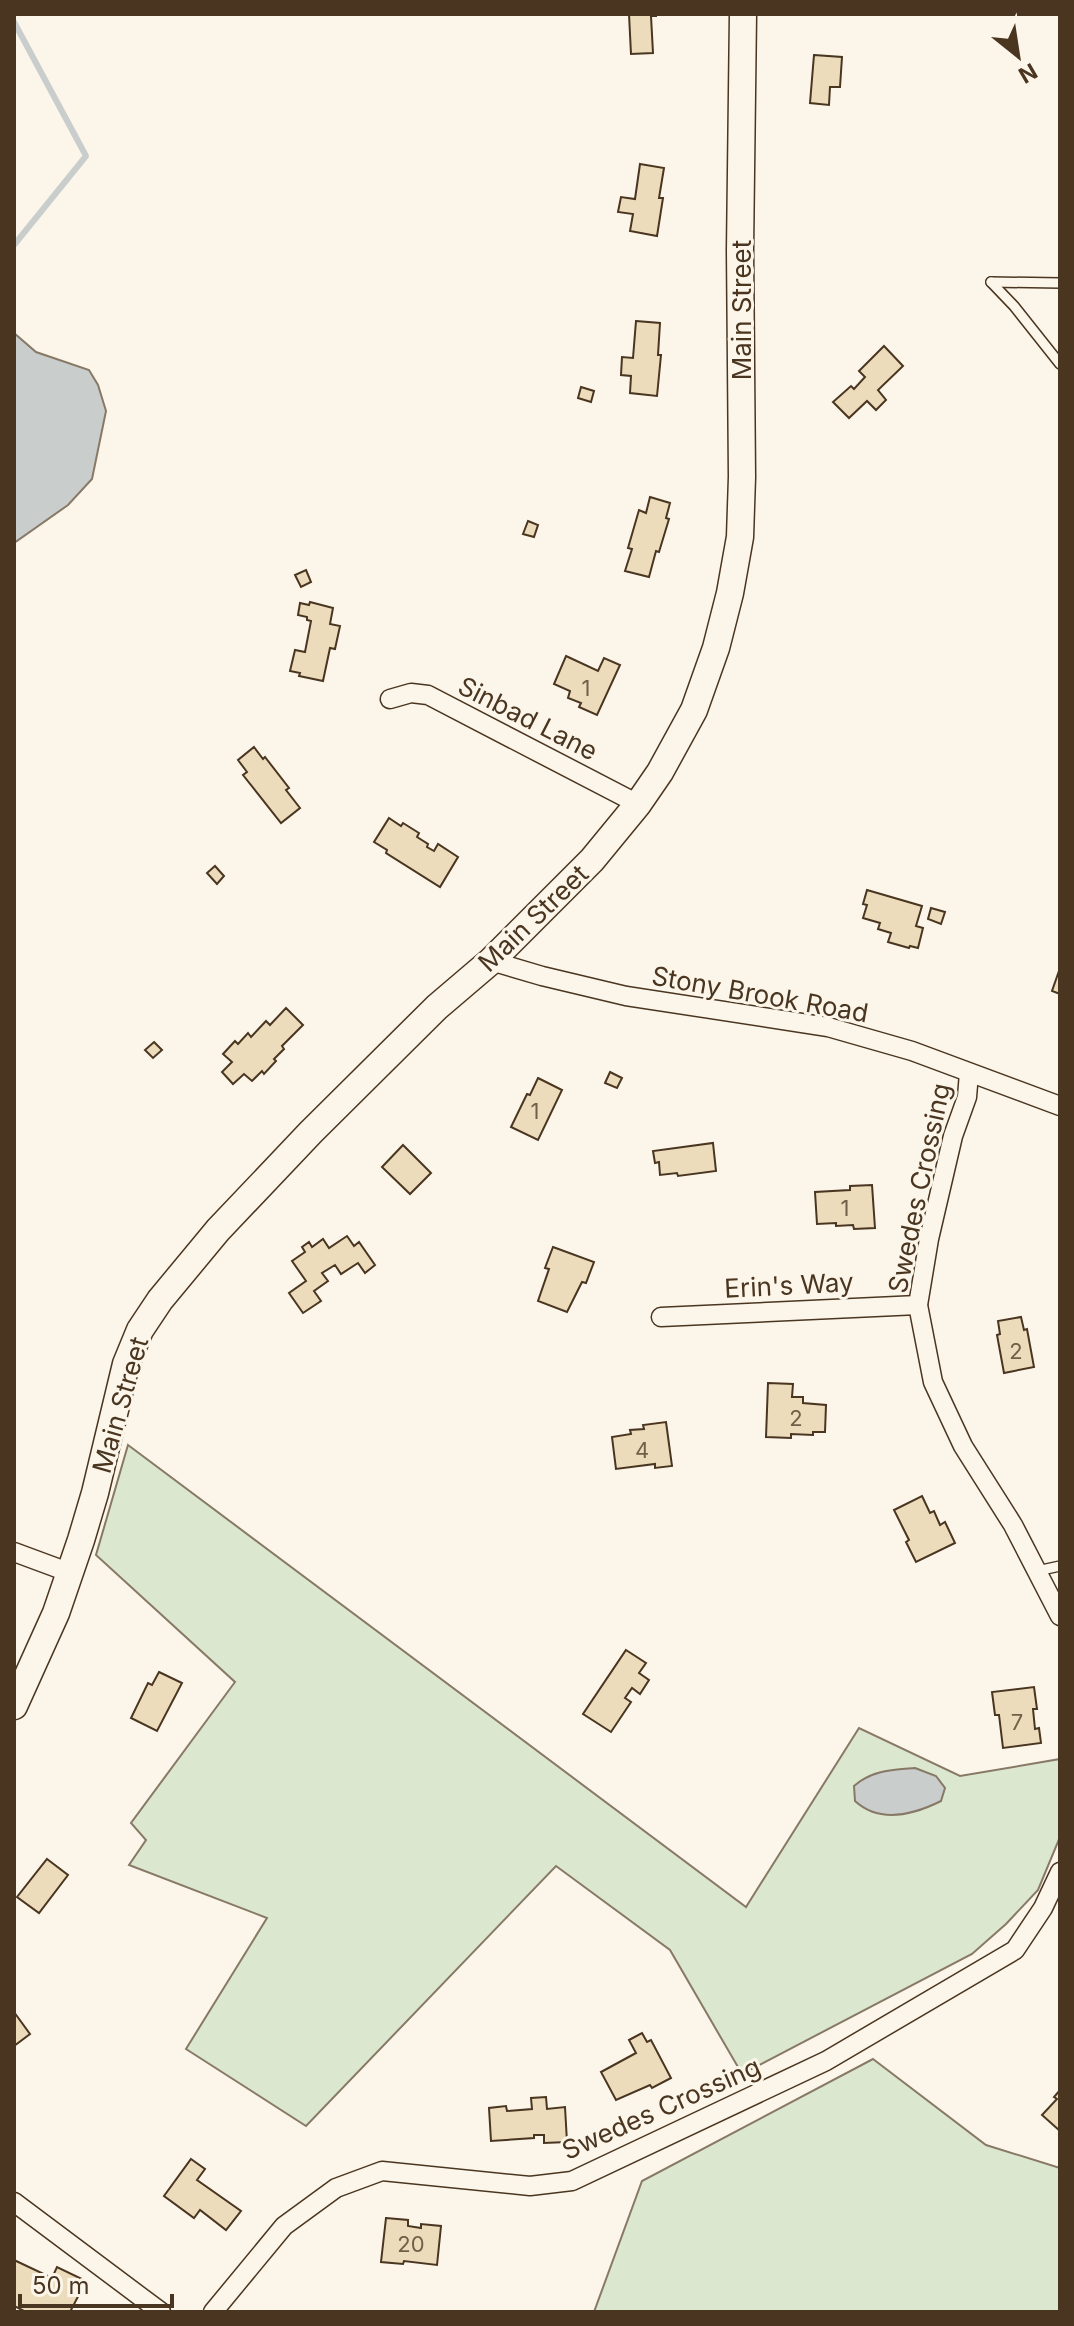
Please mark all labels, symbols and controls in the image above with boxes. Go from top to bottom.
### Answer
north arrow [978,16,1058,96]
text: N [1014,58,1042,89]
street label: Main Street [726,240,757,380]
street label: Sinbad Lane [453,670,603,766]
house number: 1 [582,675,590,701]
street label: Main Street [472,858,594,978]
street label: Stony Brook Road [649,960,871,1028]
street label: Swedes Crossing [882,1080,956,1296]
house number: 1 [531,1098,539,1124]
house number: 1 [841,1195,849,1221]
street label: Erin's Way [724,1266,854,1304]
street label: Main Street [86,1333,154,1477]
house number: 2 [1009,1338,1023,1364]
house number: 2 [789,1405,803,1431]
house number: 4 [635,1437,649,1463]
house number: 7 [1011,1709,1023,1735]
street label: Swedes Crossing [557,2050,765,2166]
house number: 20 [397,2231,425,2257]
scale bar [20,2258,172,2308]
text: 50 m [32,2271,90,2300]

